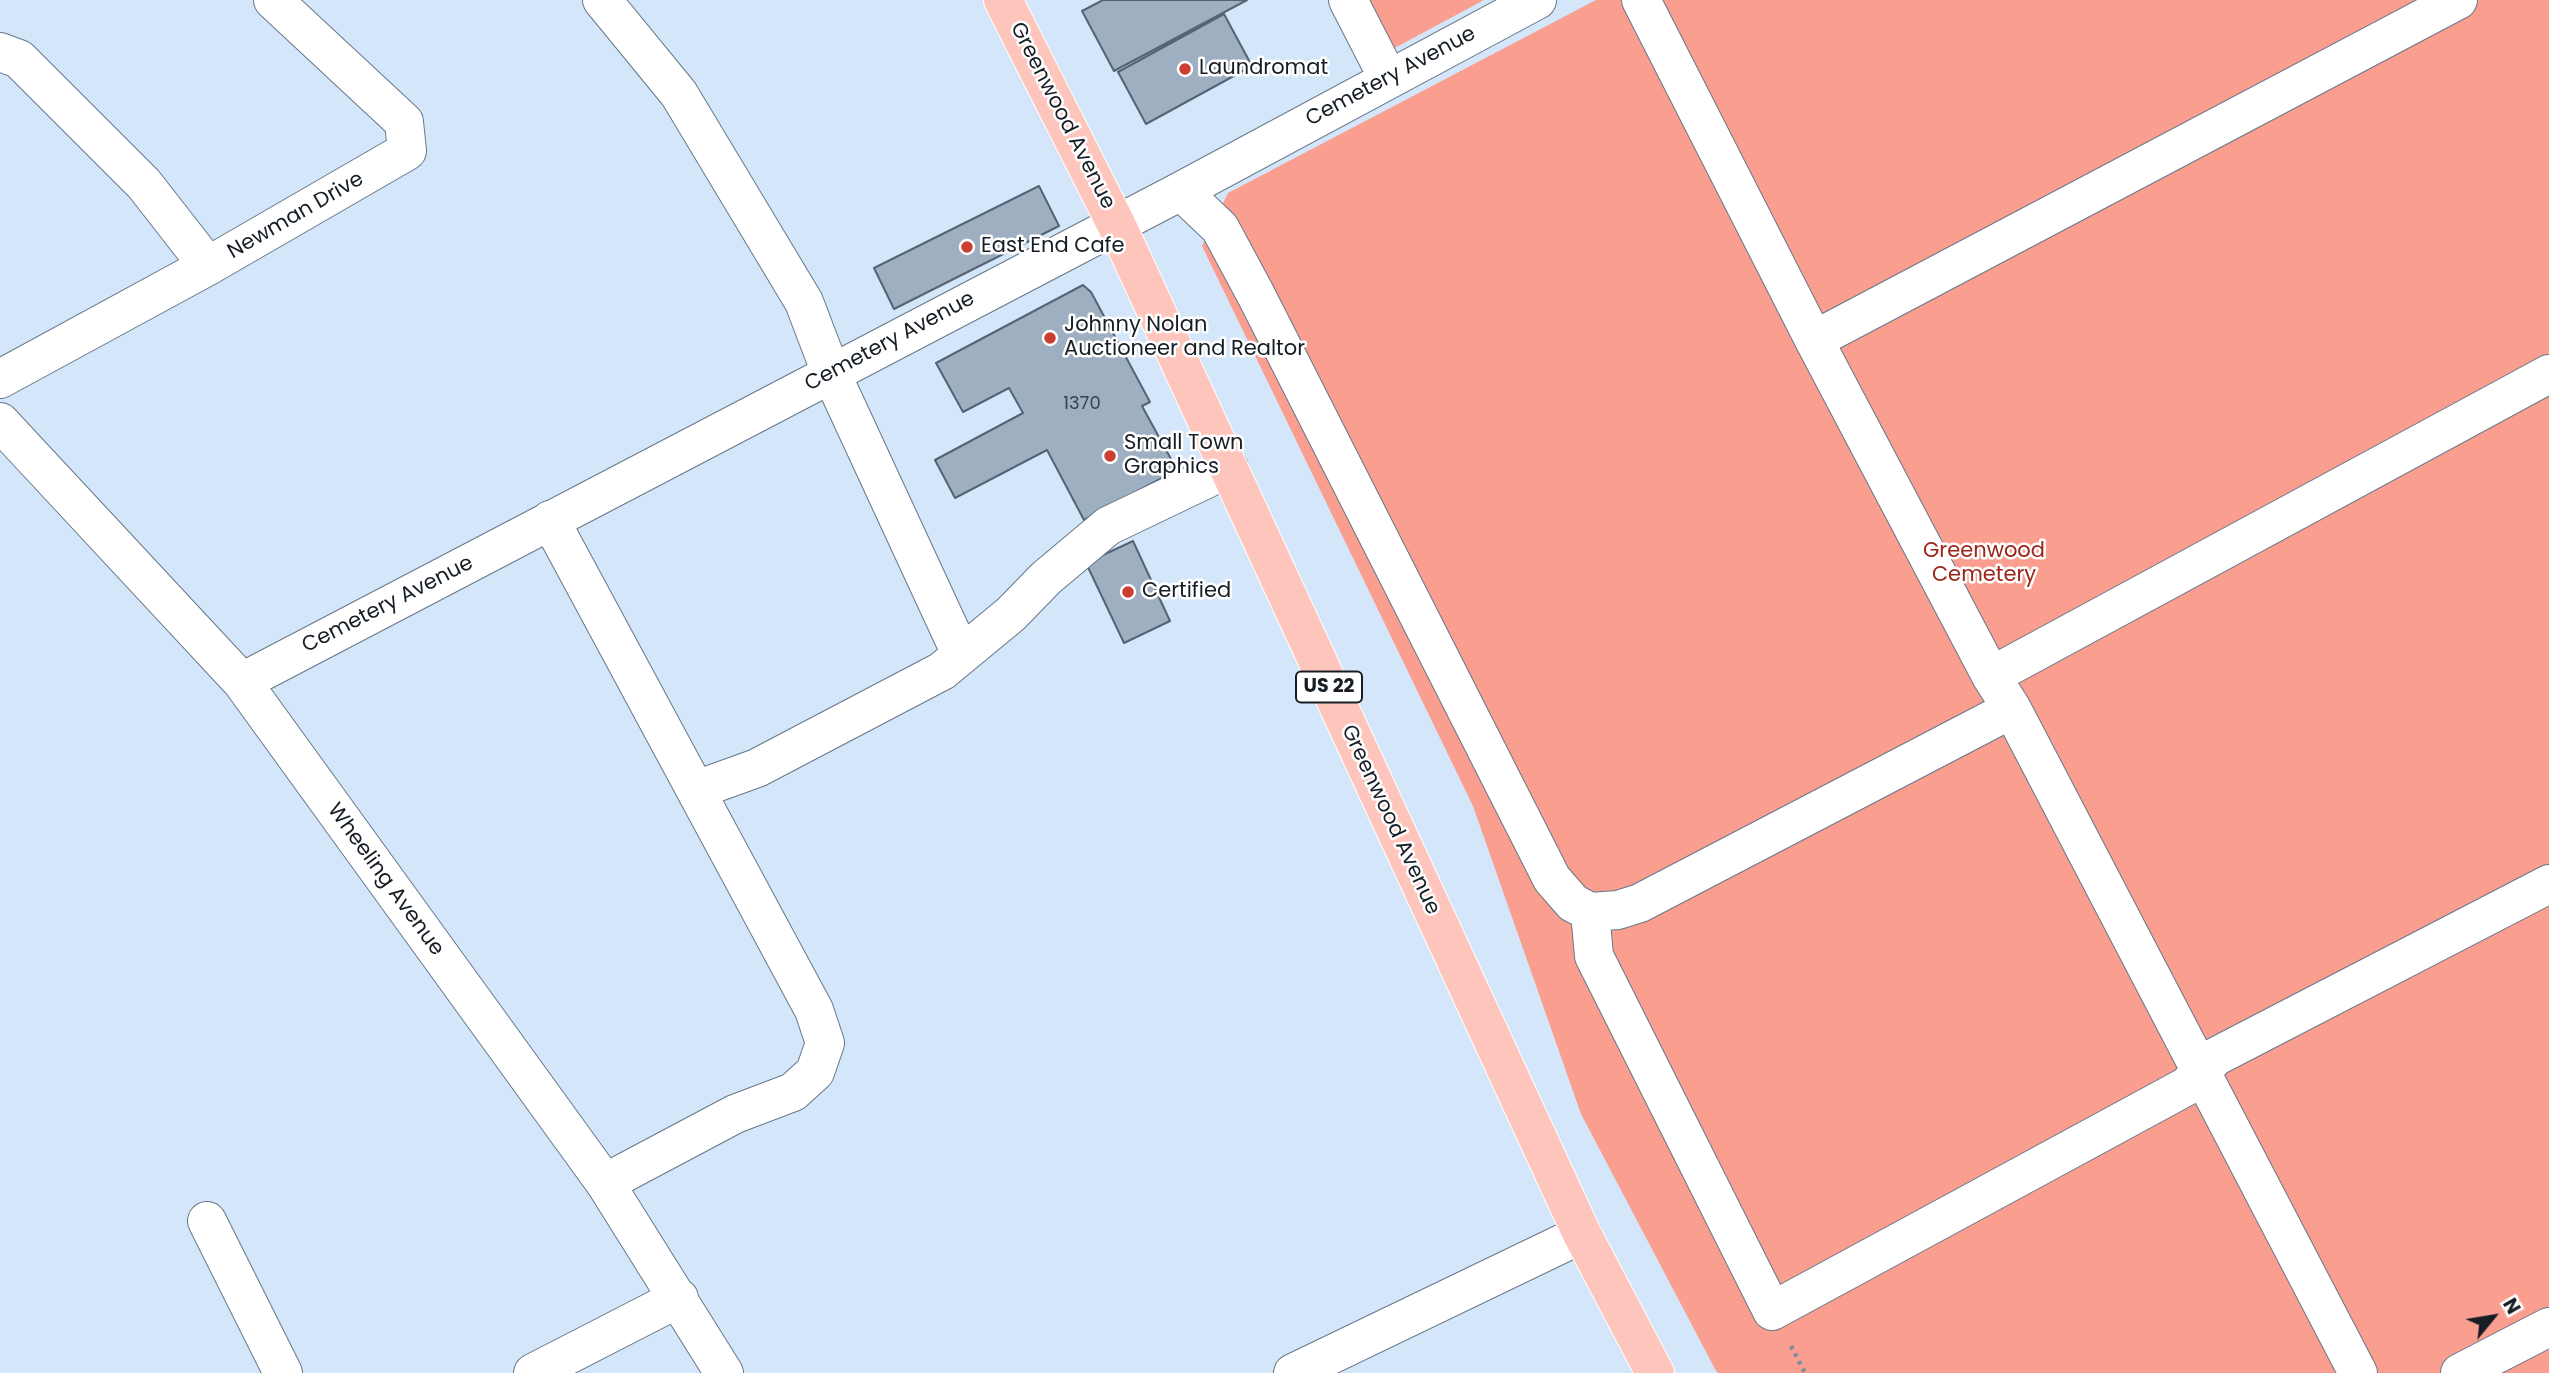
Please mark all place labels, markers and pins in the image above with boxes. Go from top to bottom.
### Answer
place label: Laundromat [1199,56,1328,82]
marker: Laundromat [1177,61,1193,77]
place label: East End Cafe [981,234,1125,260]
marker: East End Cafe [959,239,975,255]
place label: Johnny Nolan Auctioneer and Realtor [1064,313,1305,363]
marker: Johnny Nolan Auctioneer and Realtor [1042,330,1058,346]
place label: Small Town Graphics [1124,431,1244,481]
marker: Small Town Graphics [1102,448,1118,464]
place label: Certified [1142,579,1231,605]
marker: Certified [1120,584,1136,600]

